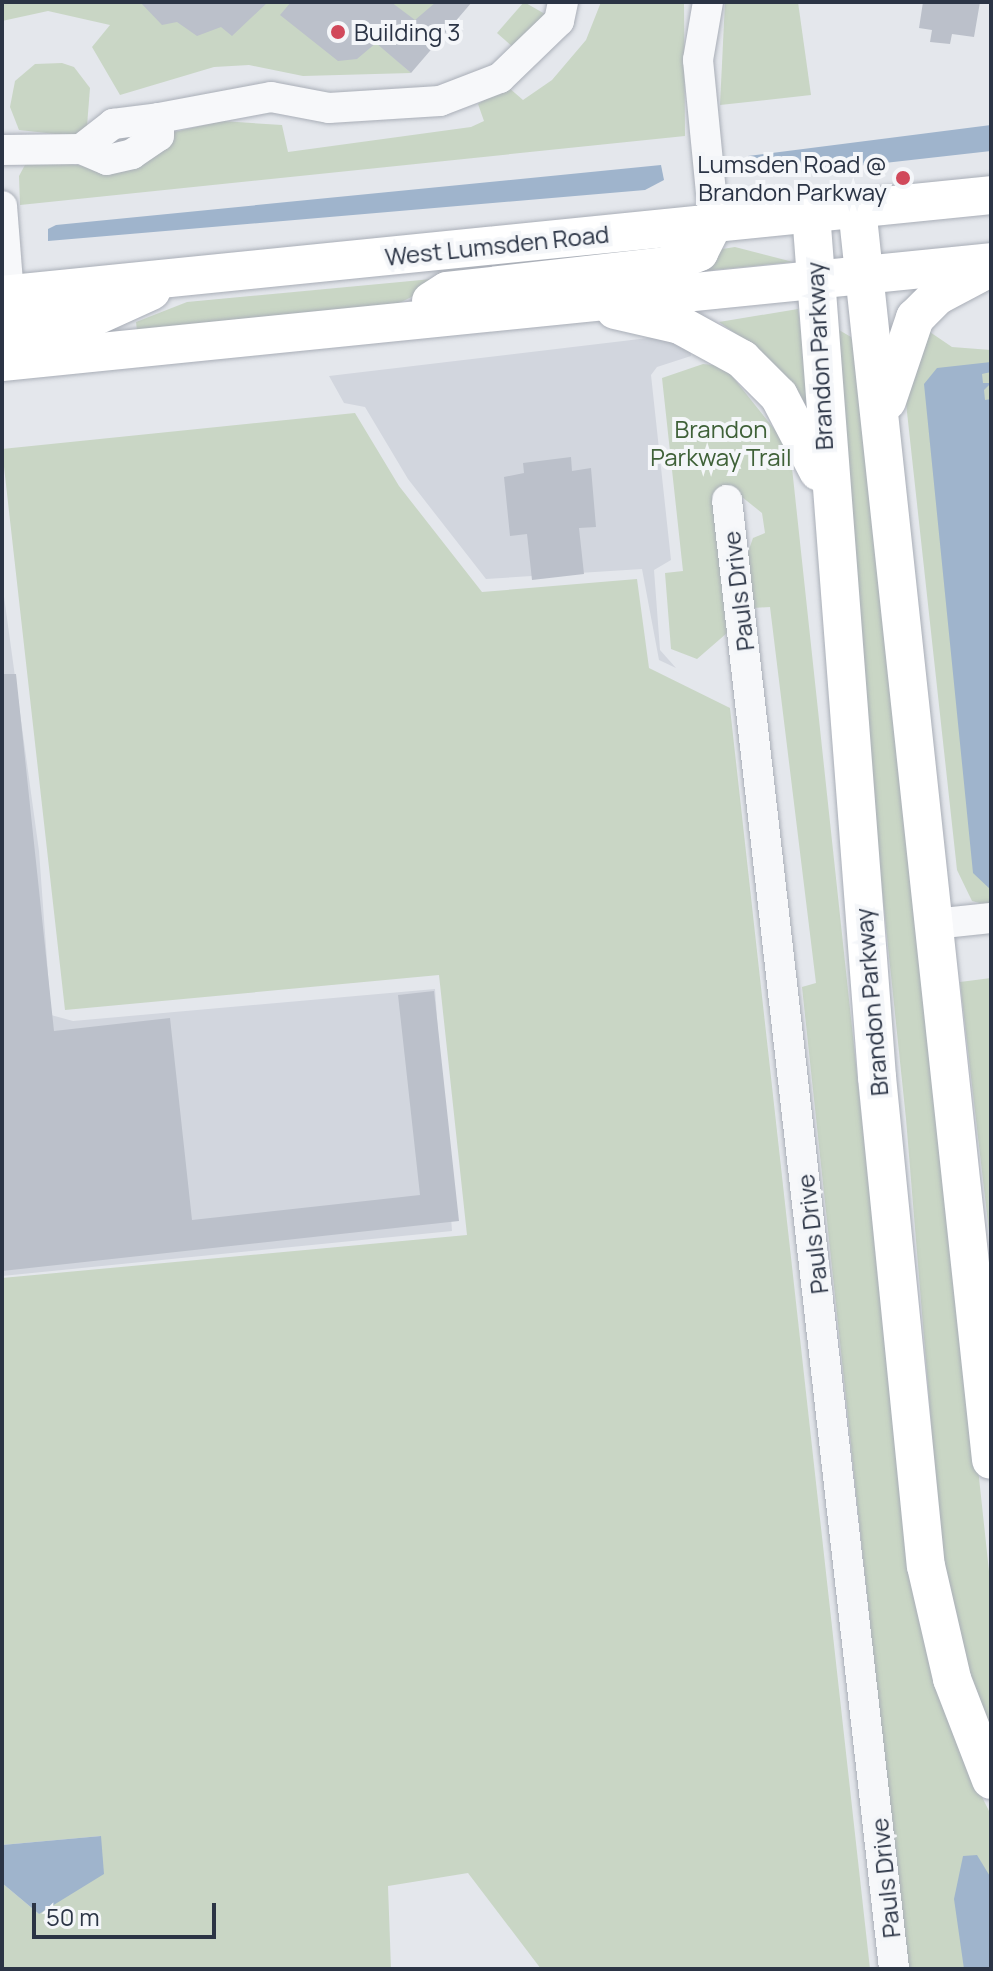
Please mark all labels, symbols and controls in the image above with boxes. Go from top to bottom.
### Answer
place label: Building 3 [354,18,461,46]
marker: Building 3 [329,23,347,41]
place label: Lumsden Road @ Brandon Parkway [697,150,887,206]
marker: Lumsden Road @ Brandon Parkway [894,169,912,187]
street label: West Lumsden Road [383,219,611,271]
street label: Brandon Parkway [800,261,838,451]
park label: Brandon Parkway Trail [650,415,792,471]
street label: Pauls Drive [716,529,760,653]
street label: Brandon Parkway [848,907,894,1097]
street label: Pauls Drive [790,1172,834,1296]
street label: Pauls Drive [864,1817,906,1939]
scale bar [36,1887,220,1937]
text: 50 m [46,1900,100,1933]

